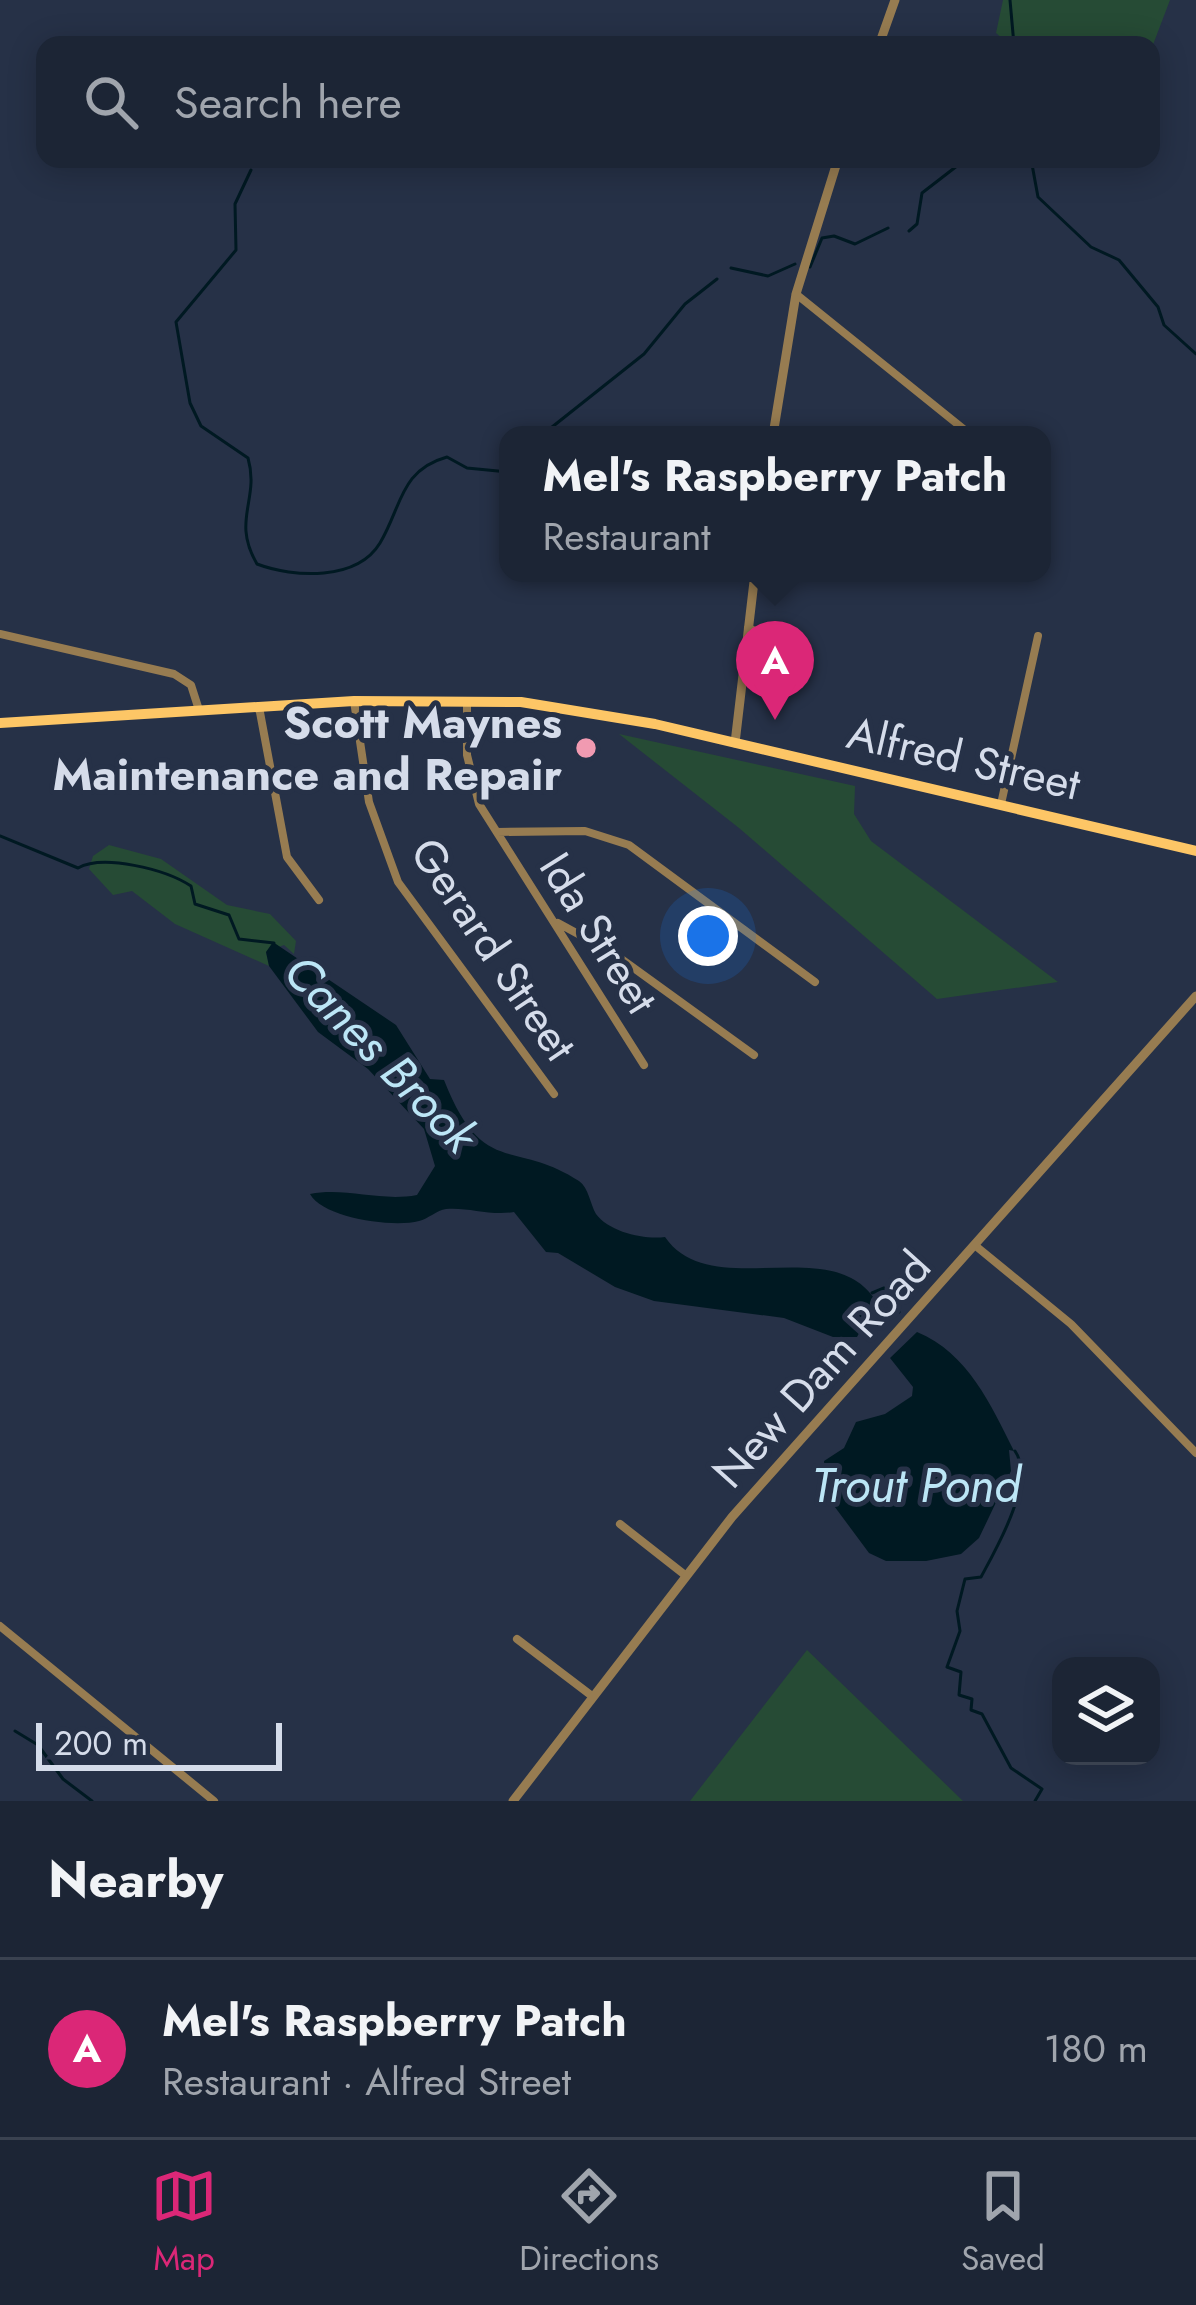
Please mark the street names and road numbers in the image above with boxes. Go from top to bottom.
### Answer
street label: Alfred Street [841,700,1087,817]
street label: Gerard Street [395,825,593,1074]
street label: Ida Street [524,840,674,1027]
street label: New Dam Road [697,1236,946,1502]

